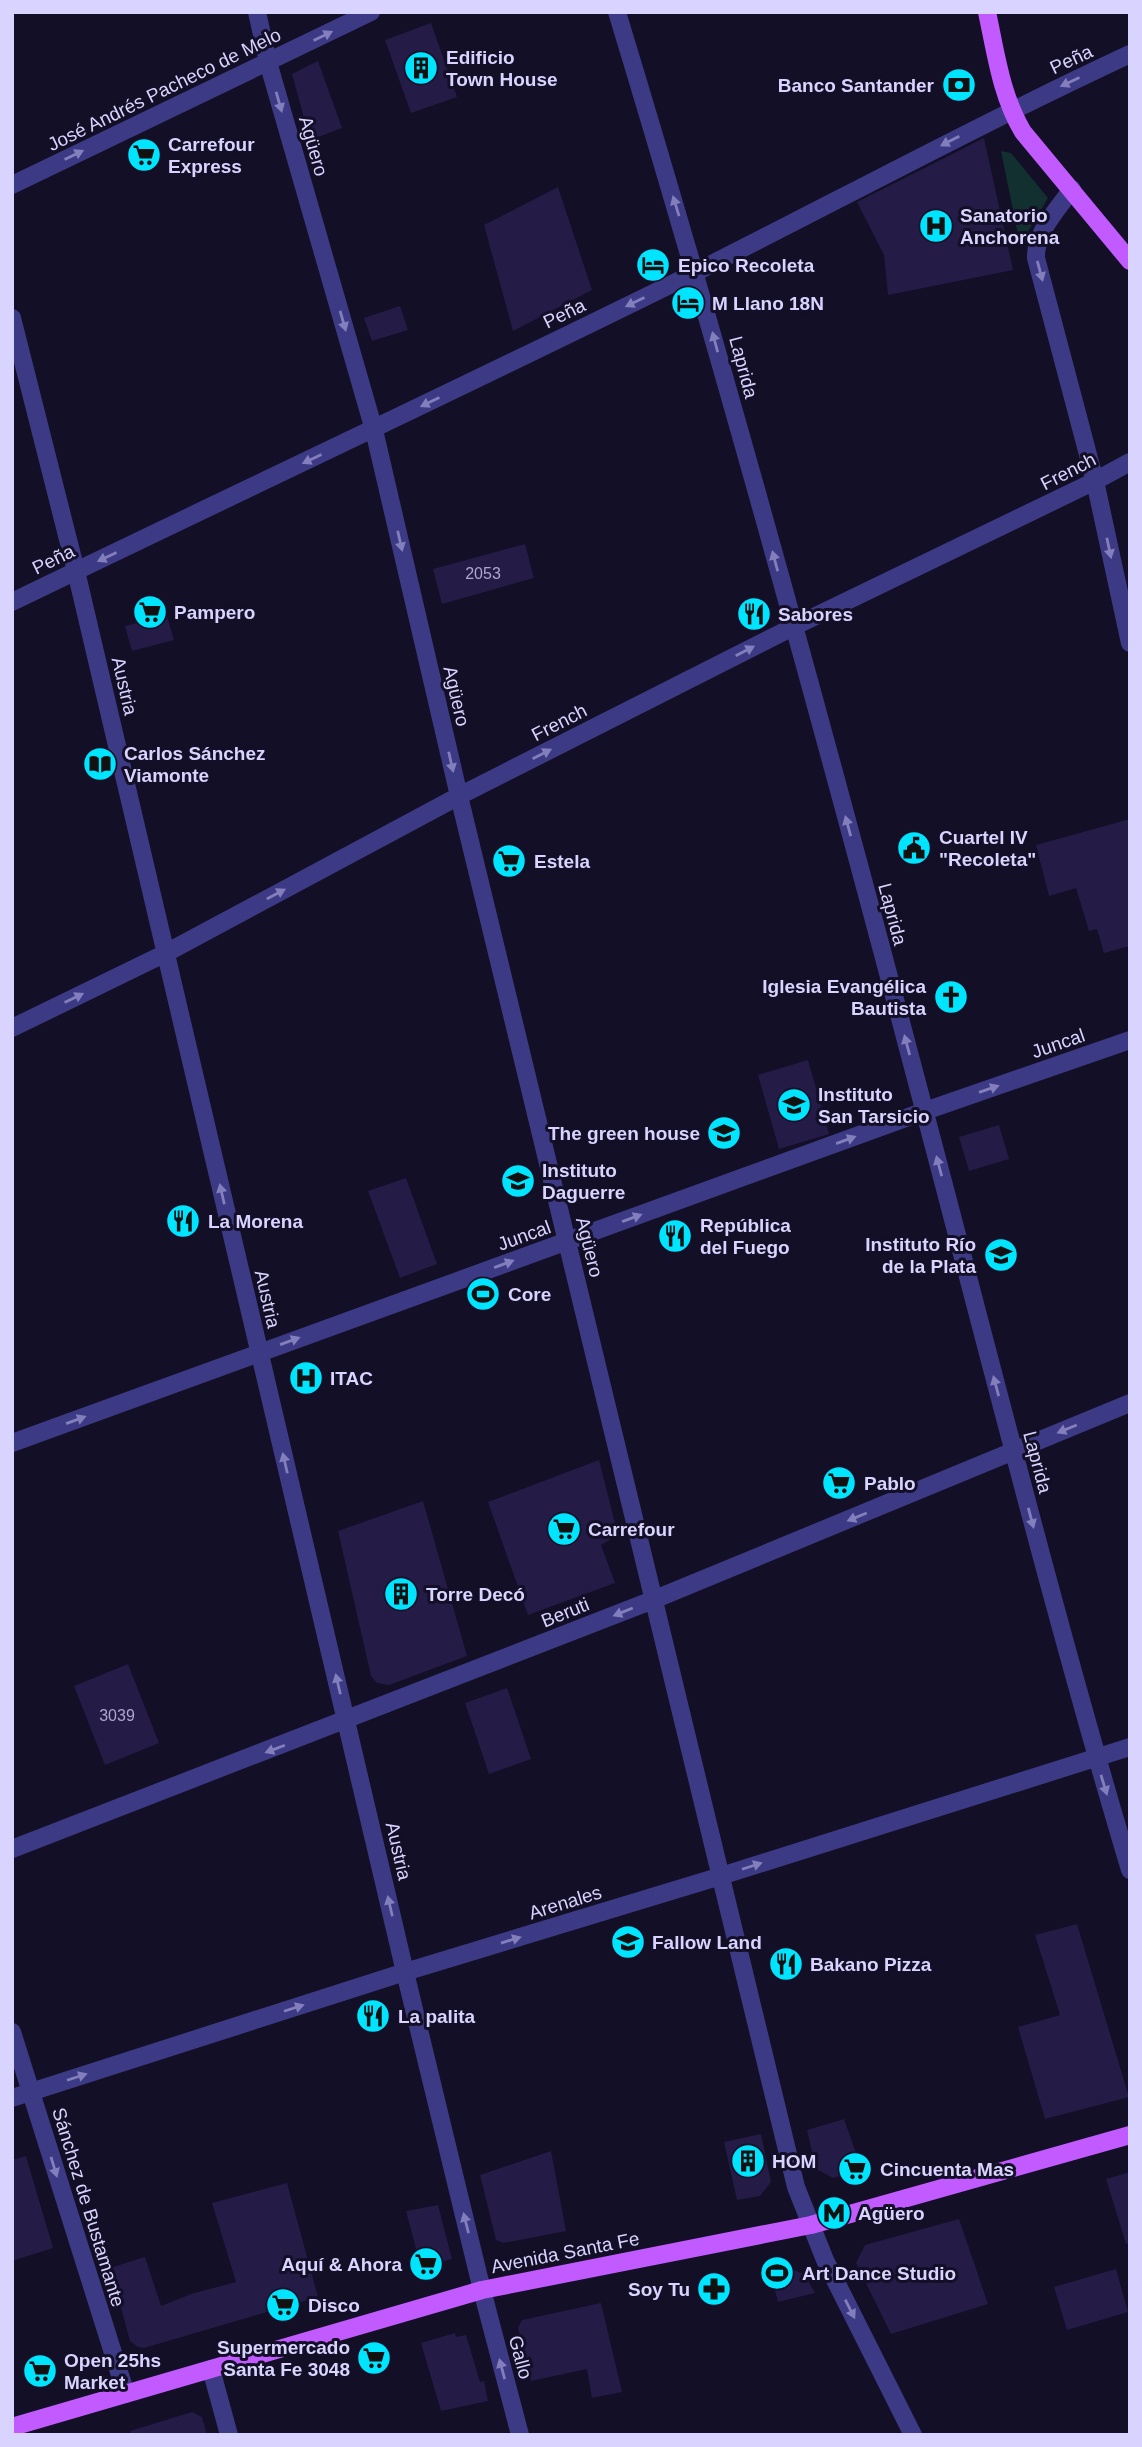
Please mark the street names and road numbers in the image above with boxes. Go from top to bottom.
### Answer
street label: José Andrés Pacheco de Melo [44,24,284,155]
street label: Peña [1047,40,1096,78]
street label: Agüero [295,114,332,178]
street label: Peña [540,294,589,333]
street label: Laprida [725,334,762,401]
street label: French [1037,449,1099,494]
street label: Peña [29,540,78,579]
street label: Austria [108,655,141,718]
street label: Agüero [439,664,474,728]
street label: French [528,700,590,745]
street label: Laprida [874,881,911,948]
street label: Juncal [1029,1025,1088,1062]
street label: Agüero [572,1215,607,1279]
street label: Juncal [495,1216,554,1255]
street label: Austria [251,1268,284,1331]
street label: Laprida [1019,1429,1056,1496]
street label: Beruti [538,1593,592,1631]
street label: Austria [382,1820,415,1883]
street label: Arenales [526,1881,604,1923]
street label: Sánchez de Bustamante [48,2105,129,2309]
street label: Avenida Santa Fe [489,2228,641,2277]
street label: Gallo [505,2333,536,2381]

